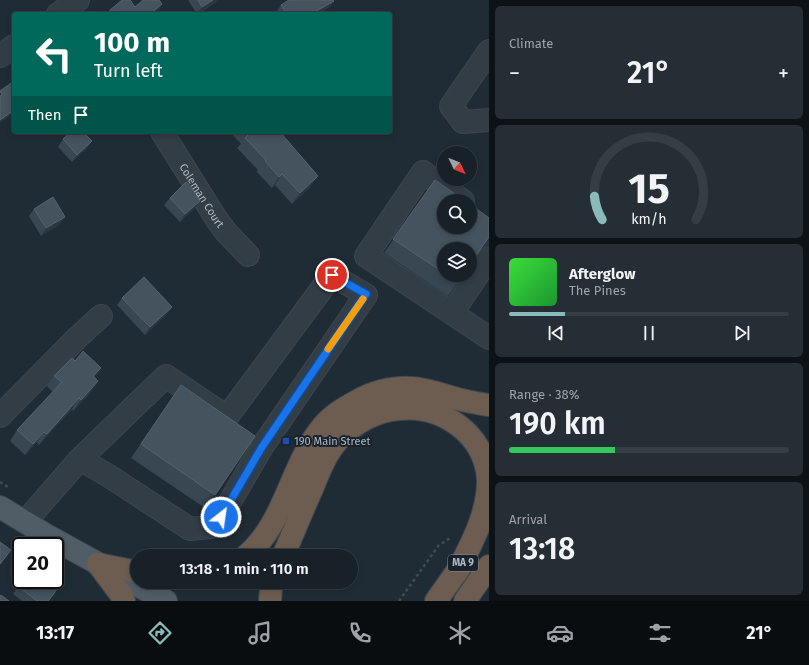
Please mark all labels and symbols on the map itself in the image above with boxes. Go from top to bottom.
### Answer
north arrow [437,146,477,186]
street label: Coleman Court [177,161,227,230]
pin [315,258,349,292]
place label: 190 Main Street [294,435,370,448]
marker: 190 Main Street [281,436,291,446]
position arrow [200,496,242,538]
speed limit sign: 20 [12,537,64,589]
road number: MA 9 [448,555,478,571]

